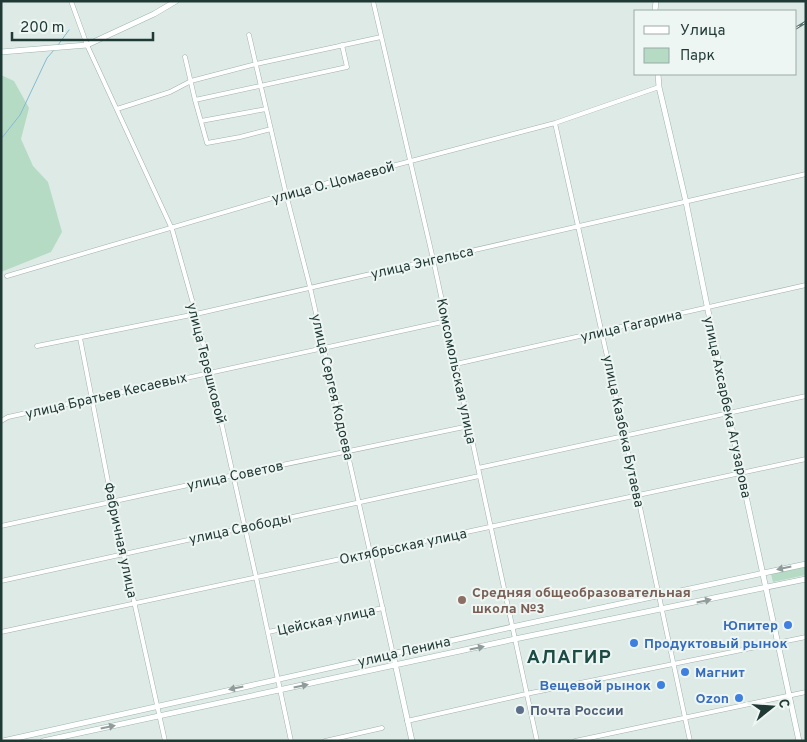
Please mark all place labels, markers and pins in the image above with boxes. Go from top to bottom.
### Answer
place label: Средняя общеобразовательная школа №3 [472,585,691,618]
marker: Средняя общеобразовательная школа №3 [456,594,468,606]
place label: Юпитер [723,618,778,635]
marker: Юпитер [782,619,794,631]
place label: Продуктовый рынок [644,636,788,653]
marker: Продуктовый рынок [628,637,640,649]
place label: Магнит [695,665,745,682]
marker: Магнит [679,666,691,678]
place label: Вещевой рынок [540,678,651,695]
marker: Вещевой рынок [655,679,667,691]
place label: Ozon [696,691,729,708]
marker: Ozon [733,692,745,704]
place label: Почта России [530,703,624,720]
marker: Почта России [514,704,526,716]

